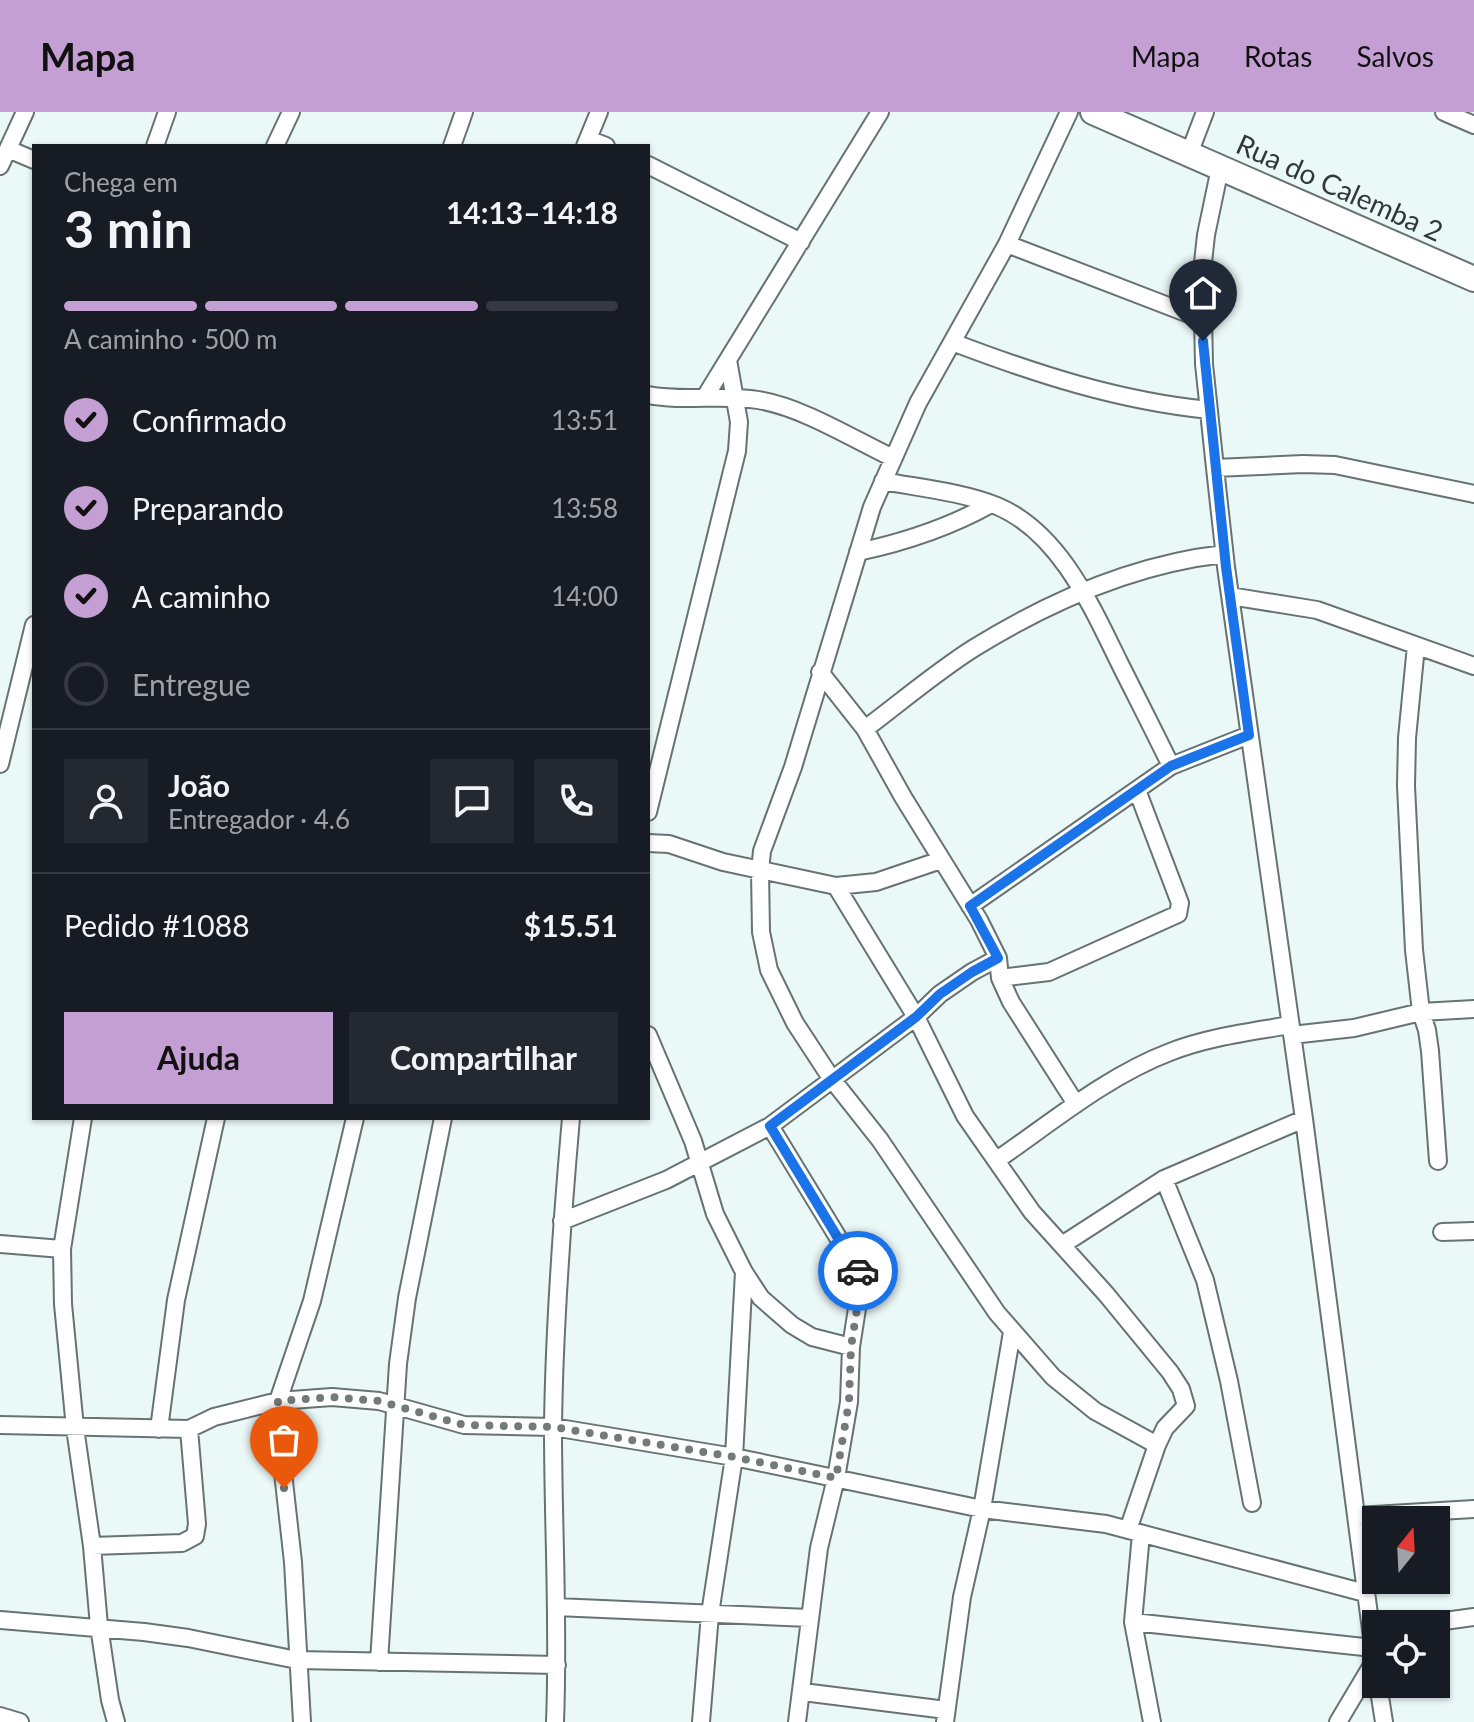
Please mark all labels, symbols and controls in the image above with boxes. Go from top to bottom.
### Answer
text: Mapa [40,33,136,79]
text: Mapa [1131,39,1200,73]
text: Rotas [1244,39,1312,73]
text: Salvos [1356,39,1434,73]
street label: Rua do Calemba 2 [1231,126,1449,248]
text: Chega em [64,166,178,198]
text: 14:13–14:18 [446,194,618,230]
text: 3 min [64,197,193,259]
pin [1169,259,1237,341]
icon: home [1181,271,1225,315]
text: A caminho · 500 m [64,323,277,355]
icon: check [64,398,108,442]
text: Confirmado [132,402,287,438]
text: 13:51 [551,404,618,436]
icon: check [64,486,108,530]
text: Preparando [132,490,284,526]
text: 13:58 [551,492,618,524]
icon: check [64,574,108,618]
text: A caminho [132,578,271,614]
text: 14:00 [551,580,618,612]
text: Entregue [132,666,251,702]
button: person [64,759,148,843]
button: chat [430,759,514,843]
button: phone [534,759,618,843]
text: João [168,767,230,803]
text: Entregador · 4.6 [168,803,350,835]
text: Pedido #1088 [64,907,250,943]
text: $15.51 [524,907,618,943]
button: Ajuda [64,1012,333,1104]
button: Compartilhar [349,1012,618,1104]
courier [818,1231,898,1311]
icon: car [836,1249,880,1293]
pin [250,1406,318,1488]
icon: bag [262,1418,306,1462]
north arrow [1362,1506,1450,1594]
map controls [1362,1506,1450,1698]
button: locate [1362,1610,1450,1698]

